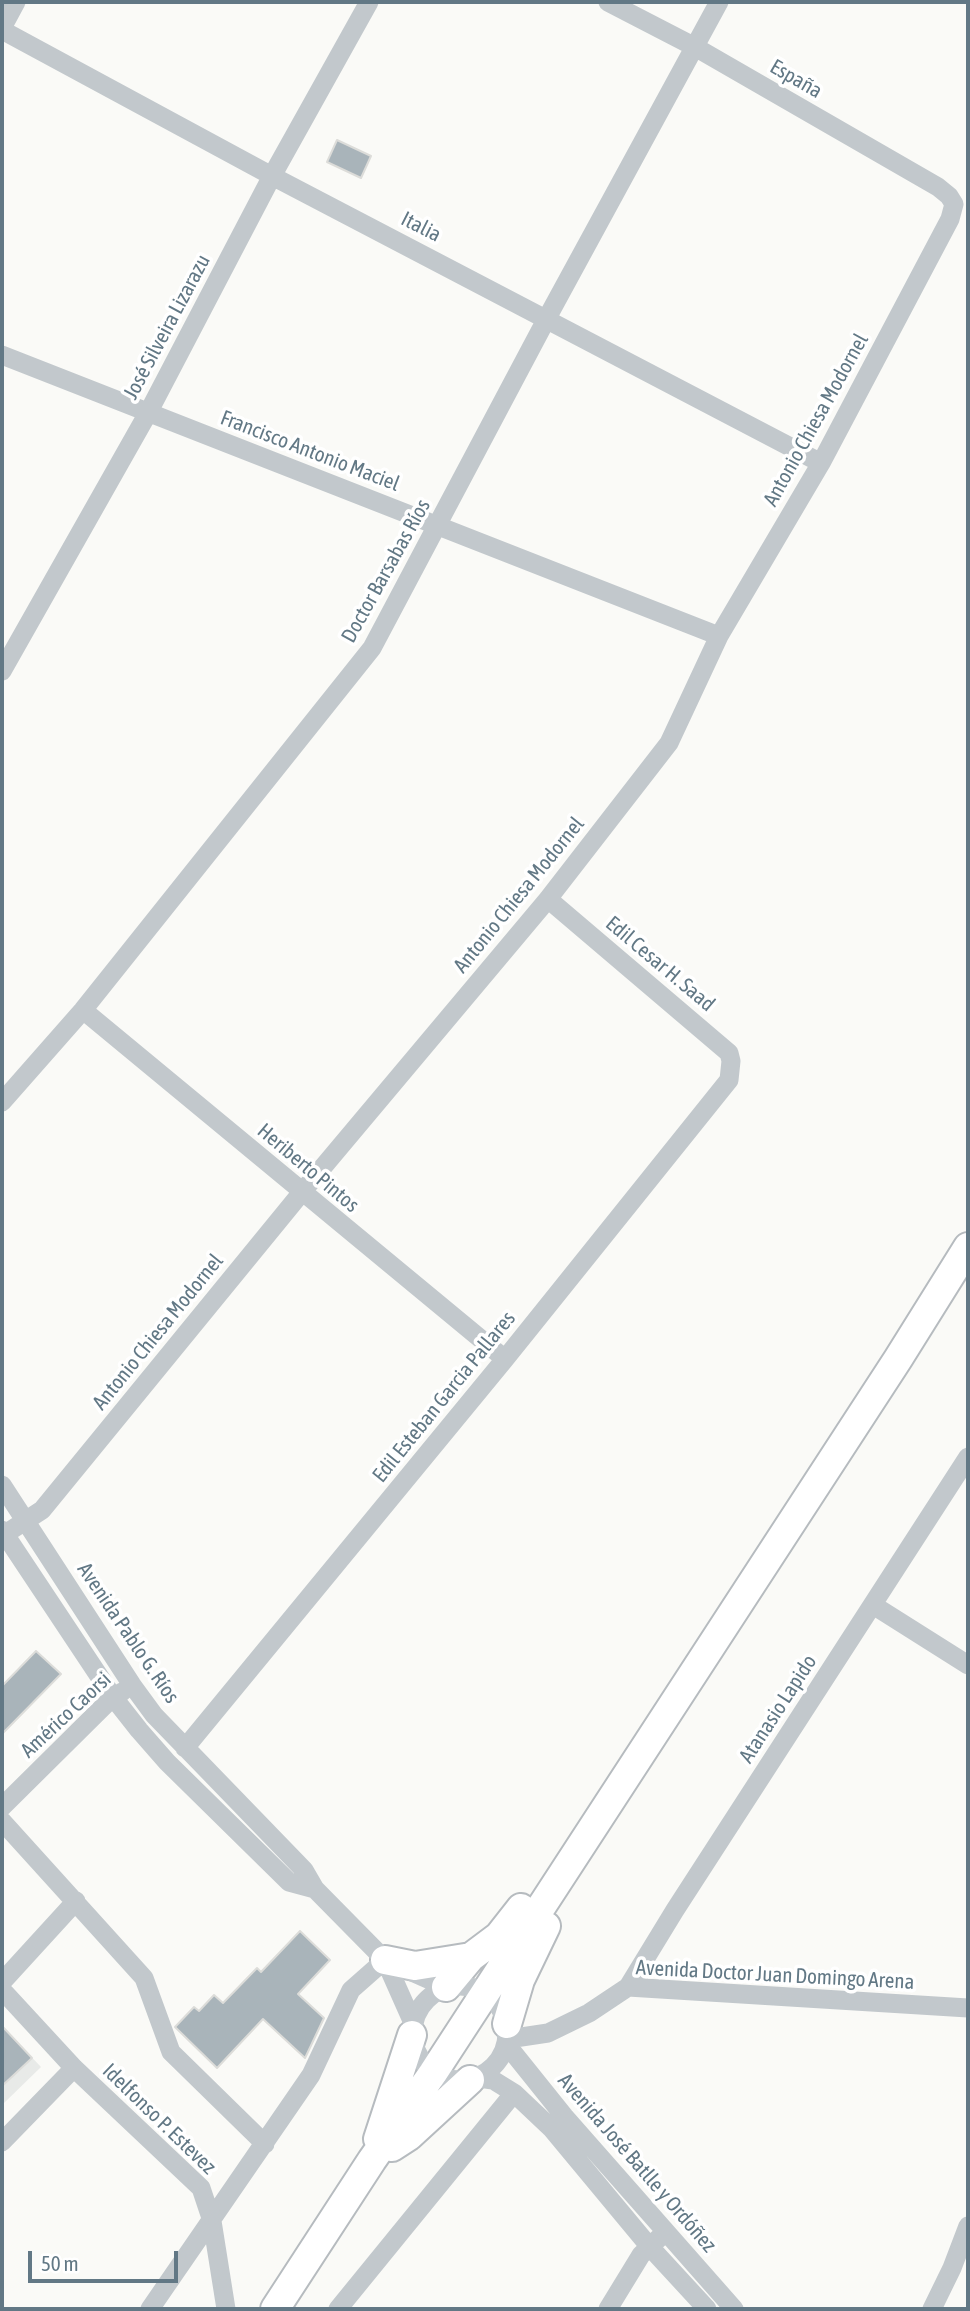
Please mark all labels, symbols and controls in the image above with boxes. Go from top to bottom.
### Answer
street label: España [765,54,827,104]
street label: Italia [397,206,445,248]
street label: José Silveira Lizarazu [118,250,216,404]
street label: Antonio Chiesa Modornel [758,329,874,511]
street label: Francisco Antonio Maciel [217,405,403,497]
street label: Doctor Barsabas Ríos [336,495,436,647]
street label: Antonio Chiesa Modornel [448,812,590,978]
street label: Edil Cesar H. Saad [600,911,720,1017]
street label: Heriberto Pintos [252,1118,364,1218]
street label: Antonio Chiesa Modornel [87,1249,229,1415]
street label: Edil Esteban Garcia Pallares [367,1306,521,1488]
street label: Avenida Pablo G. Ríos [72,1558,184,1708]
street label: Atanasio Lapido [734,1650,822,1768]
street label: Américo Caorsi [16,1667,116,1763]
street label: Avenida Doctor Juan Domingo Arena [635,1955,915,1995]
street label: Idelfonso P. Estevez [97,2059,221,2179]
street label: Avenida José Batlle y Ordóñez [553,2069,721,2257]
scale bar [32,2238,182,2282]
text: 50 m [41,2251,79,2275]

